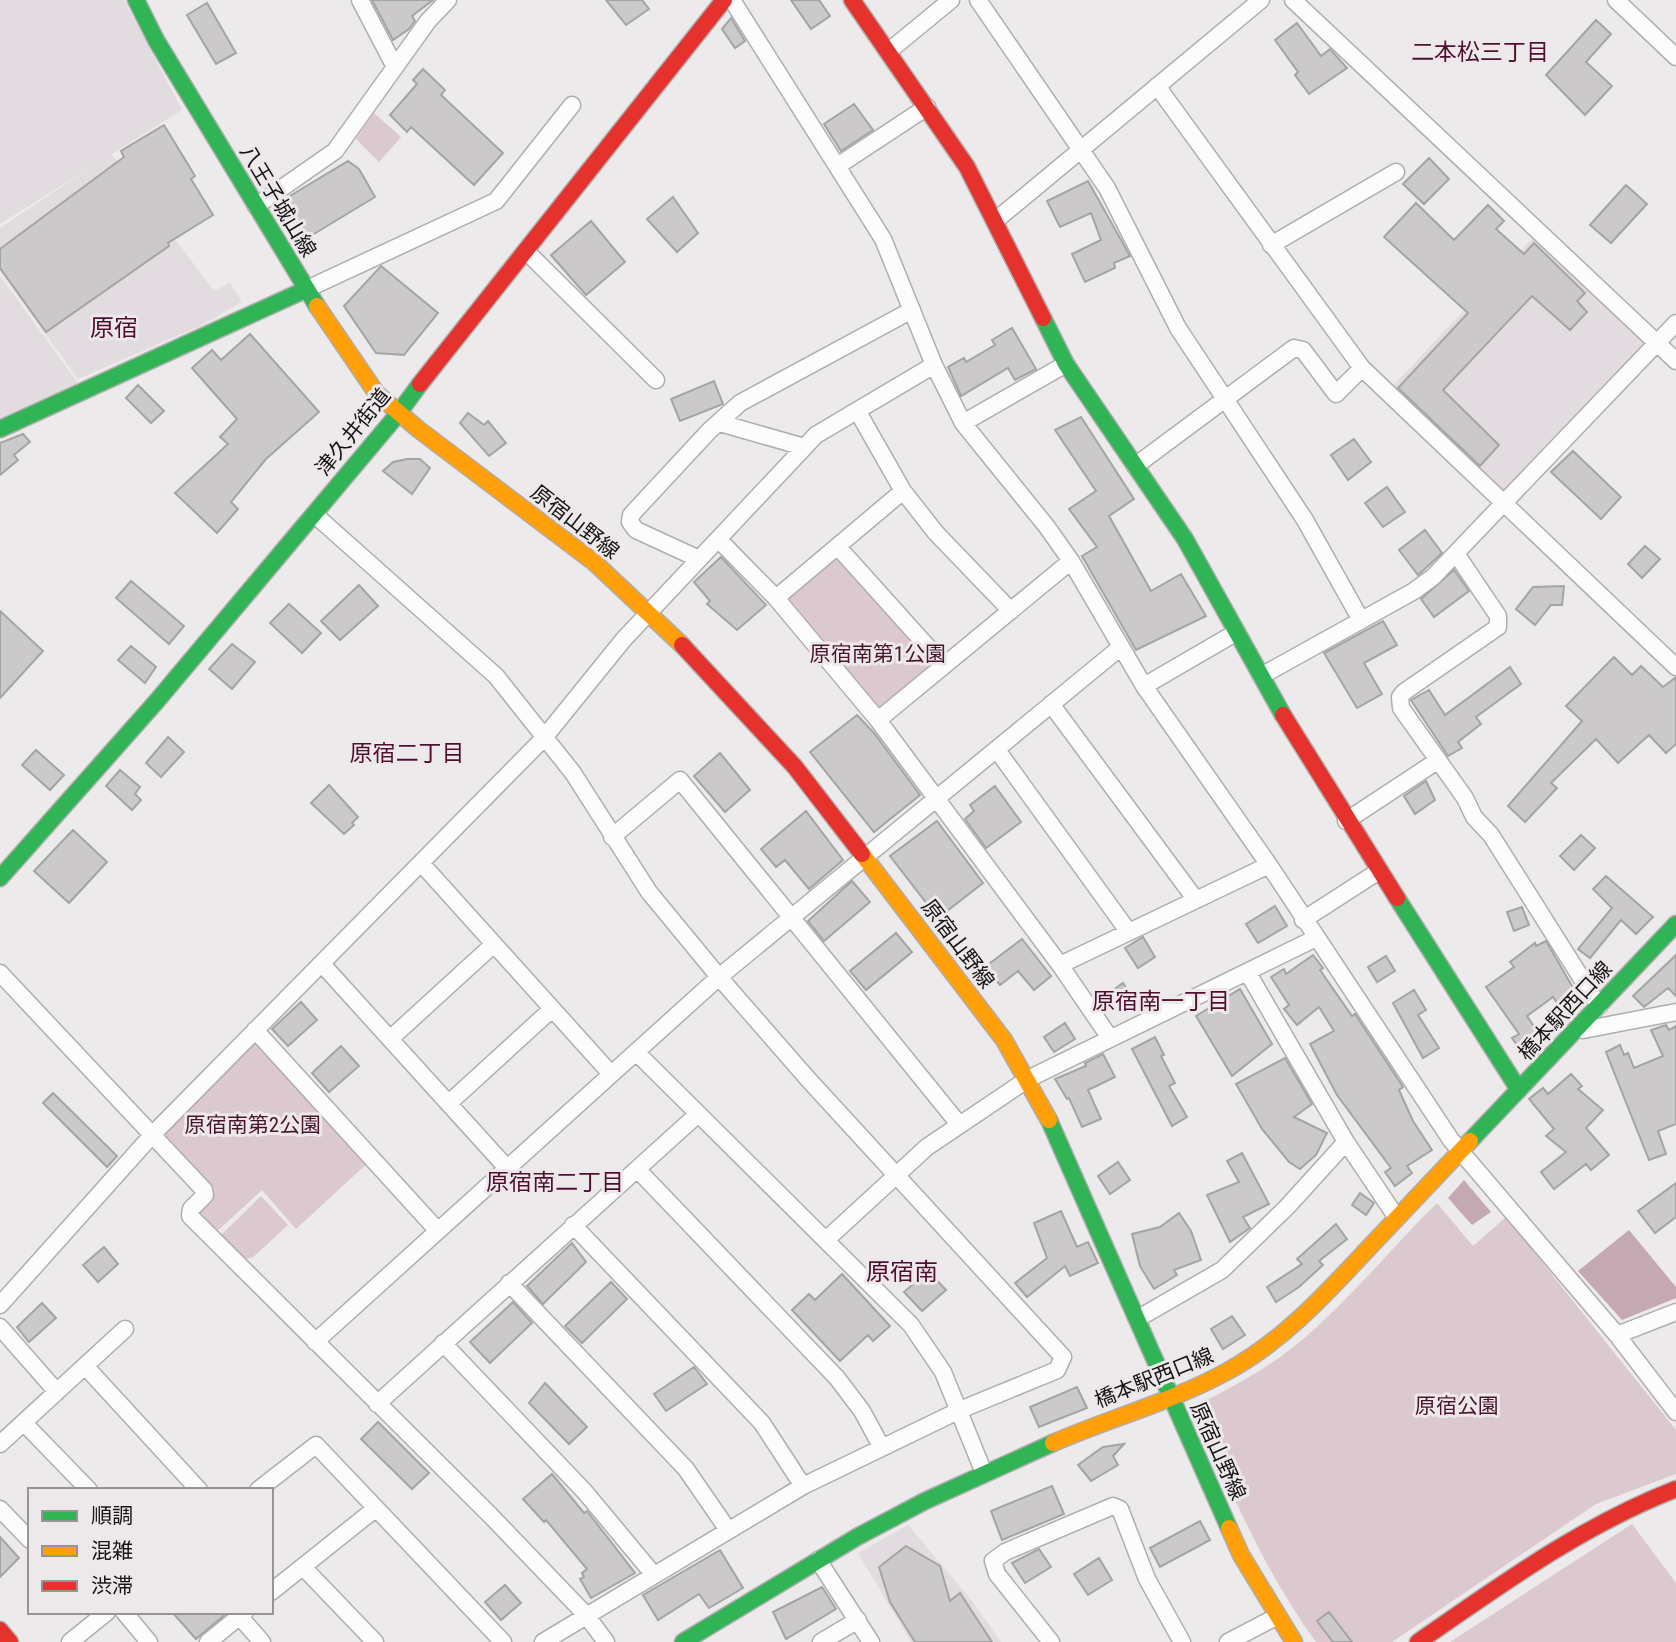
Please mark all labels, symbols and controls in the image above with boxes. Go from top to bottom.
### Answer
district label: 二本松三丁目 [1411,39,1549,66]
street label: 八王子城山線 [235,141,321,261]
district label: 原宿 [90,314,138,342]
street label: 津久井街道 [311,384,395,480]
street label: 原宿山野線 [526,480,624,564]
park label: 原宿南第1公園 [810,642,946,666]
district label: 原宿二丁目 [350,740,465,767]
street label: 原宿山野線 [917,895,999,993]
street label: 橋本駅西口線 [1513,957,1617,1065]
district label: 原宿南一丁目 [1092,988,1230,1015]
park label: 原宿南第2公園 [185,1113,321,1137]
district label: 原宿南二丁目 [486,1169,624,1196]
district label: 原宿南 [866,1258,938,1286]
street label: 橋本駅西口線 [1091,1343,1217,1413]
park label: 原宿公園 [1415,1394,1499,1418]
street label: 原宿山野線 [1186,1398,1250,1504]
legend [28,1488,273,1614]
text: 順調 [91,1504,133,1528]
text: 混雑 [91,1539,133,1563]
text: 渋滞 [91,1574,133,1598]

